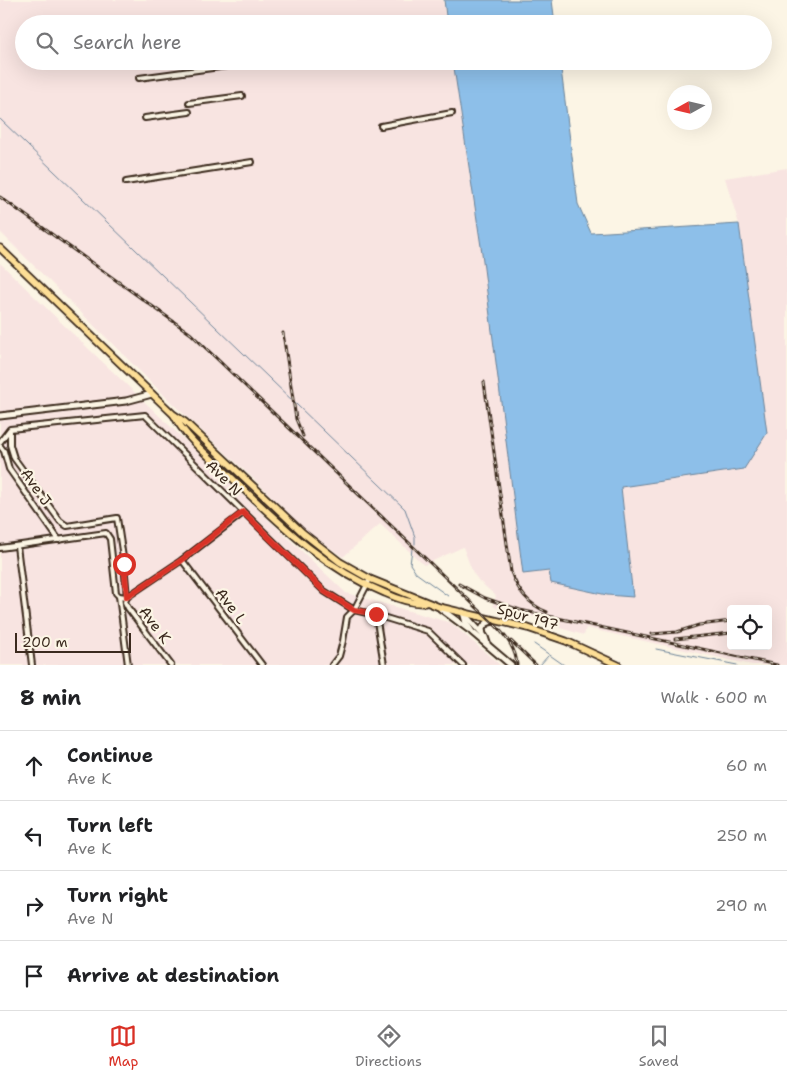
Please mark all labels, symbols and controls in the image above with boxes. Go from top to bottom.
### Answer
search box [15,15,772,70]
icon: search [33,29,61,57]
text: Search here [73,30,182,55]
north arrow [667,85,712,130]
street label: Ave N [202,456,246,500]
street label: Ave J [16,464,56,510]
route start [113,553,136,576]
street label: Ave L [211,584,251,628]
street label: Spur 197 [495,599,561,635]
street label: Ave K [134,602,176,648]
route end [365,603,388,626]
map controls [727,605,772,650]
button: locate [727,605,772,650]
scale bar [15,630,131,653]
text: 200 m [22,633,68,651]
text: 8 min [20,684,81,712]
text: Walk · 600 m [661,687,767,708]
text: Continue [67,743,153,768]
icon: ahead [20,752,48,780]
text: 60 m [726,755,767,776]
text: Ave K [67,768,112,789]
text: Turn left [67,813,153,838]
icon: left [20,822,48,850]
text: 250 m [716,825,767,846]
text: Ave K [67,838,112,859]
text: Turn right [67,883,168,908]
icon: right [20,892,48,920]
text: 290 m [715,895,767,916]
text: Ave N [67,908,113,929]
icon: arrive [20,962,48,990]
text: Arrive at destination [67,963,279,988]
tab: Map [108,1022,138,1070]
tab: Directions [355,1022,422,1070]
tab: Saved [639,1022,679,1070]

